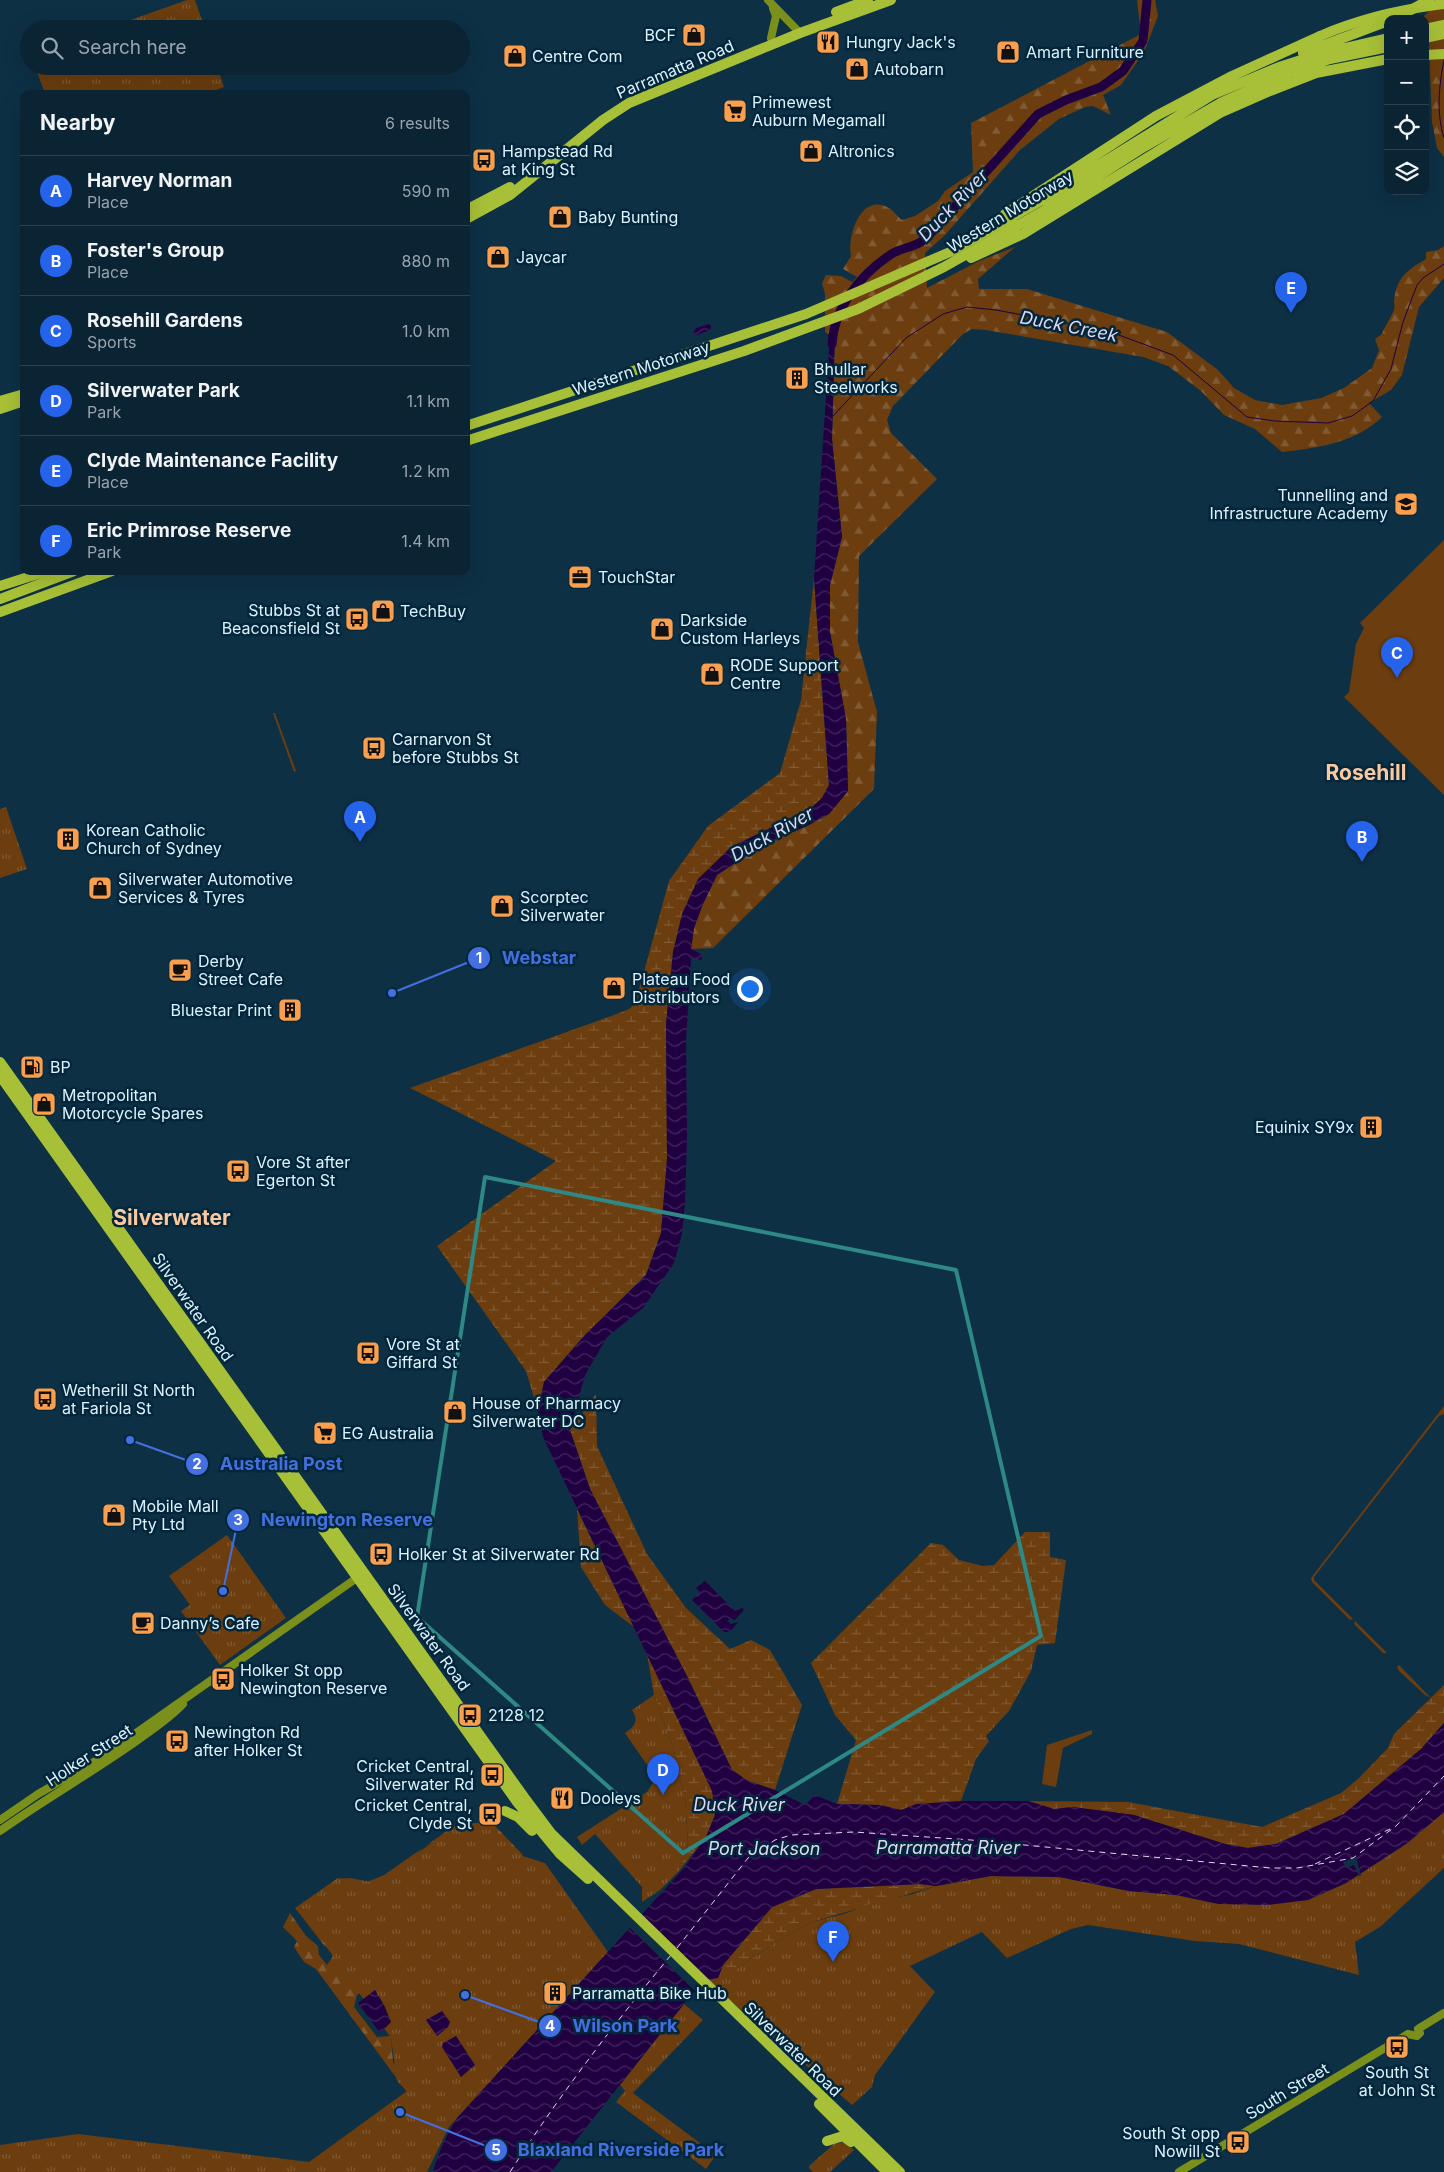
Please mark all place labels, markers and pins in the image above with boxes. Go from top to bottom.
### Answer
shop icon: BCF [681,22,707,48]
place label: BCF [644,25,676,45]
restaurant icon: Hungry Jack's [815,29,841,55]
place label: Hungry Jack's [846,32,956,52]
shop icon: Amart Furniture [995,39,1021,65]
place label: Amart Furniture [1026,42,1144,62]
shop icon: Centre Com [502,43,528,69]
place label: Centre Com [532,46,623,66]
shop icon: Autobarn [844,56,870,82]
place label: Autobarn [874,59,944,79]
place label: Primewest Auburn Megamall [752,92,885,130]
supermarket icon: Primewest Auburn Megamall [722,98,748,124]
shop icon: Altronics [798,138,824,164]
place label: Hampstead Rd at King St [502,141,613,179]
place label: Altronics [828,141,895,161]
bus stop icon: Hampstead Rd at King St [471,147,497,173]
shop icon: Baby Bunting [547,204,573,230]
place label: Baby Bunting [578,207,678,227]
shop icon: Jaycar [485,244,511,270]
place label: Jaycar [516,247,567,267]
pin: E [1275,272,1307,313]
place label: Bhullar Steelworks [814,359,898,397]
building icon: Bhullar Steelworks [784,365,810,391]
place label: Tunnelling and Infrastructure Academy [1210,485,1388,523]
school or university icon: Tunnelling and Infrastructure Academy [1393,491,1419,517]
office icon: TouchStar [567,564,593,590]
place label: TouchStar [598,567,675,587]
shop icon: TechBuy [370,598,396,624]
place label: Stubbs St at Beaconsfield St [222,600,340,638]
place label: TechBuy [400,601,466,621]
bus stop icon: Stubbs St at Beaconsfield St [344,606,370,632]
place label: Darkside Custom Harleys [680,610,800,648]
shop icon: Darkside Custom Harleys [649,616,675,642]
pin: C [1381,637,1413,678]
place label: RODE Support Centre [730,655,839,693]
shop icon: RODE Support Centre [699,661,725,687]
place label: Carnarvon St before Stubbs St [392,729,519,767]
bus stop icon: Carnarvon St before Stubbs St [361,735,387,761]
pin: A [344,801,376,842]
place label: Korean Catholic Church of Sydney [86,820,222,858]
pin: B [1346,821,1378,862]
building icon: Korean Catholic Church of Sydney [55,826,81,852]
place label: Silverwater Automotive Services & Tyres [118,869,293,907]
shop icon: Silverwater Automotive Services & Tyres [87,875,113,901]
place label: Scorptec Silverwater [520,887,605,925]
shop icon: Scorptec Silverwater [489,893,515,919]
callout: Webstar [467,941,586,974]
place label: Derby Street Cafe [198,951,283,989]
cafe icon: Derby Street Cafe [167,957,193,983]
place label: Plateau Food Distributors [632,969,730,1007]
shop icon: Plateau Food Distributors [601,975,627,1001]
building icon: Bluestar Print [277,997,303,1023]
place label: Bluestar Print [171,1000,272,1020]
fuel station icon: BP [19,1054,45,1080]
place label: BP [50,1057,71,1077]
place label: Metropolitan Motorcycle Spares [62,1085,204,1123]
shop icon: Metropolitan Motorcycle Spares [31,1091,57,1117]
building icon: Equinix SY9x [1358,1114,1384,1140]
place label: Equinix SY9x [1255,1117,1354,1137]
place label: Vore St after Egerton St [256,1152,350,1190]
bus stop icon: Vore St after Egerton St [225,1158,251,1184]
place label: Vore St at Giffard St [386,1334,460,1372]
bus stop icon: Vore St at Giffard St [355,1340,381,1366]
place label: Wetherill St North at Fariola St [62,1380,195,1418]
bus stop icon: Wetherill St North at Fariola St [32,1386,58,1412]
place label: House of Pharmacy Silverwater DC [472,1393,621,1431]
shop icon: House of Pharmacy Silverwater DC [442,1399,468,1425]
supermarket icon: EG Australia [312,1420,338,1446]
place label: EG Australia [342,1423,434,1443]
callout: Australia Post [185,1447,353,1480]
place label: Mobile Mall Pty Ltd [132,1496,219,1534]
shop icon: Mobile Mall Pty Ltd [101,1502,127,1528]
callout: Newington Reserve [226,1504,443,1537]
bus stop icon: Holker St at Silverwater Rd [368,1541,394,1567]
place label: Holker St at Silverwater Rd [398,1544,599,1564]
cafe icon: Danny’s Cafe [130,1610,156,1636]
place label: Danny’s Cafe [160,1613,260,1633]
place label: Holker St opp Newington Reserve [240,1660,387,1698]
bus stop icon: Holker St opp Newington Reserve [210,1666,236,1692]
bus stop icon: 2128 12 [457,1702,483,1728]
place label: 2128 12 [488,1705,545,1725]
place label: Newington Rd after Holker St [194,1722,302,1760]
bus stop icon: Newington Rd after Holker St [164,1728,190,1754]
pin: D [647,1754,679,1795]
place label: Cricket Central, Silverwater Rd [356,1756,474,1794]
bus stop icon: Cricket Central, Silverwater Rd [479,1762,505,1788]
restaurant icon: Dooleys [549,1785,575,1811]
place label: Dooleys [580,1788,641,1808]
place label: Cricket Central, Clyde St [354,1795,472,1833]
bus stop icon: Cricket Central, Clyde St [477,1801,503,1827]
pin: F [817,1921,849,1962]
building icon: Parramatta Bike Hub [542,1980,568,2006]
place label: Parramatta Bike Hub [572,1983,727,2003]
callout: Wilson Park [538,2010,688,2043]
bus stop icon: South St at John St [1384,2034,1410,2060]
place label: South St at John St [1359,2062,1435,2100]
place label: South St opp Nowill St [1122,2123,1220,2161]
bus stop icon: South St opp Nowill St [1225,2129,1251,2155]
callout: Blaxland Riverside Park [483,2133,734,2166]

